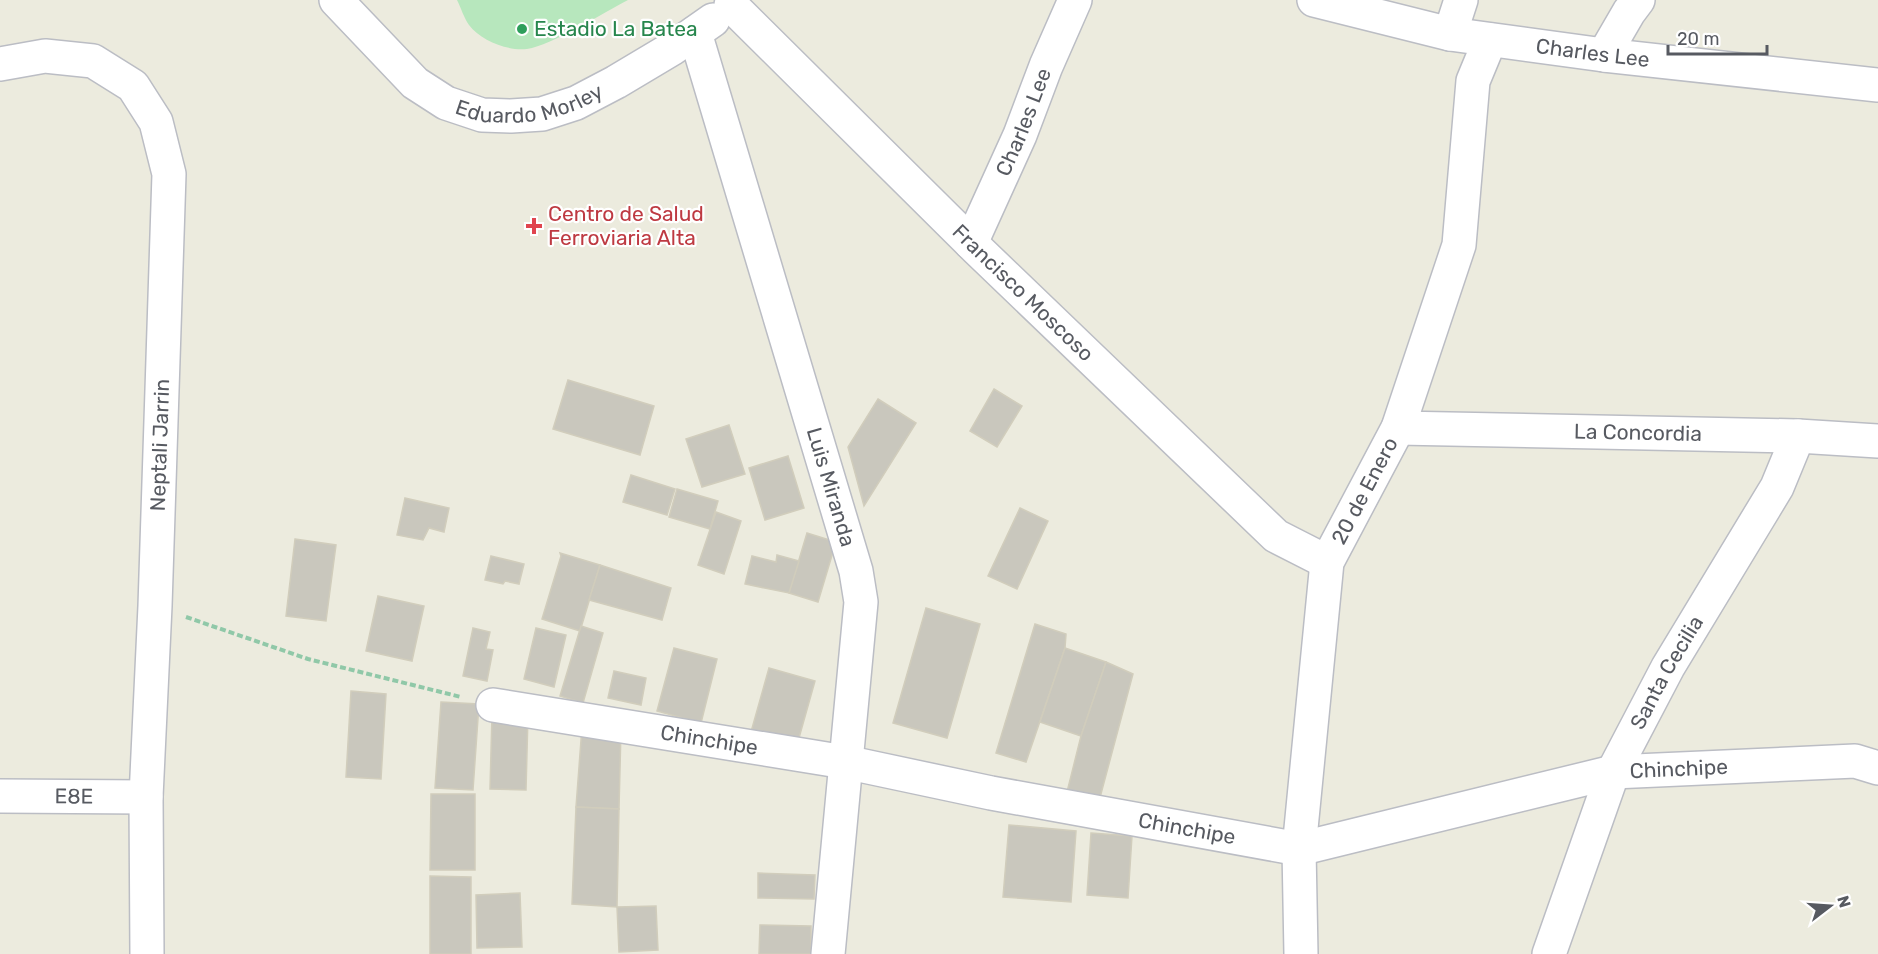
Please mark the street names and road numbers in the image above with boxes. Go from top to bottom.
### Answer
street label: Charles Lee [1534,33,1651,72]
street label: Charles Lee [990,64,1056,180]
street label: Eduardo Morley [452,78,607,128]
street label: Francisco Moscoso [948,219,1099,366]
street label: Neptali Jarrin [145,378,174,512]
street label: La Concordia [1574,419,1702,446]
street label: Luis Miranda [802,424,861,550]
street label: 20 de Enero [1326,433,1403,548]
street label: Santa Cecilia [1625,611,1708,733]
street label: Chinchipe [659,719,760,760]
street label: Chinchipe [1629,754,1728,783]
street label: E8E [55,783,94,809]
street label: Chinchipe [1136,807,1238,849]

